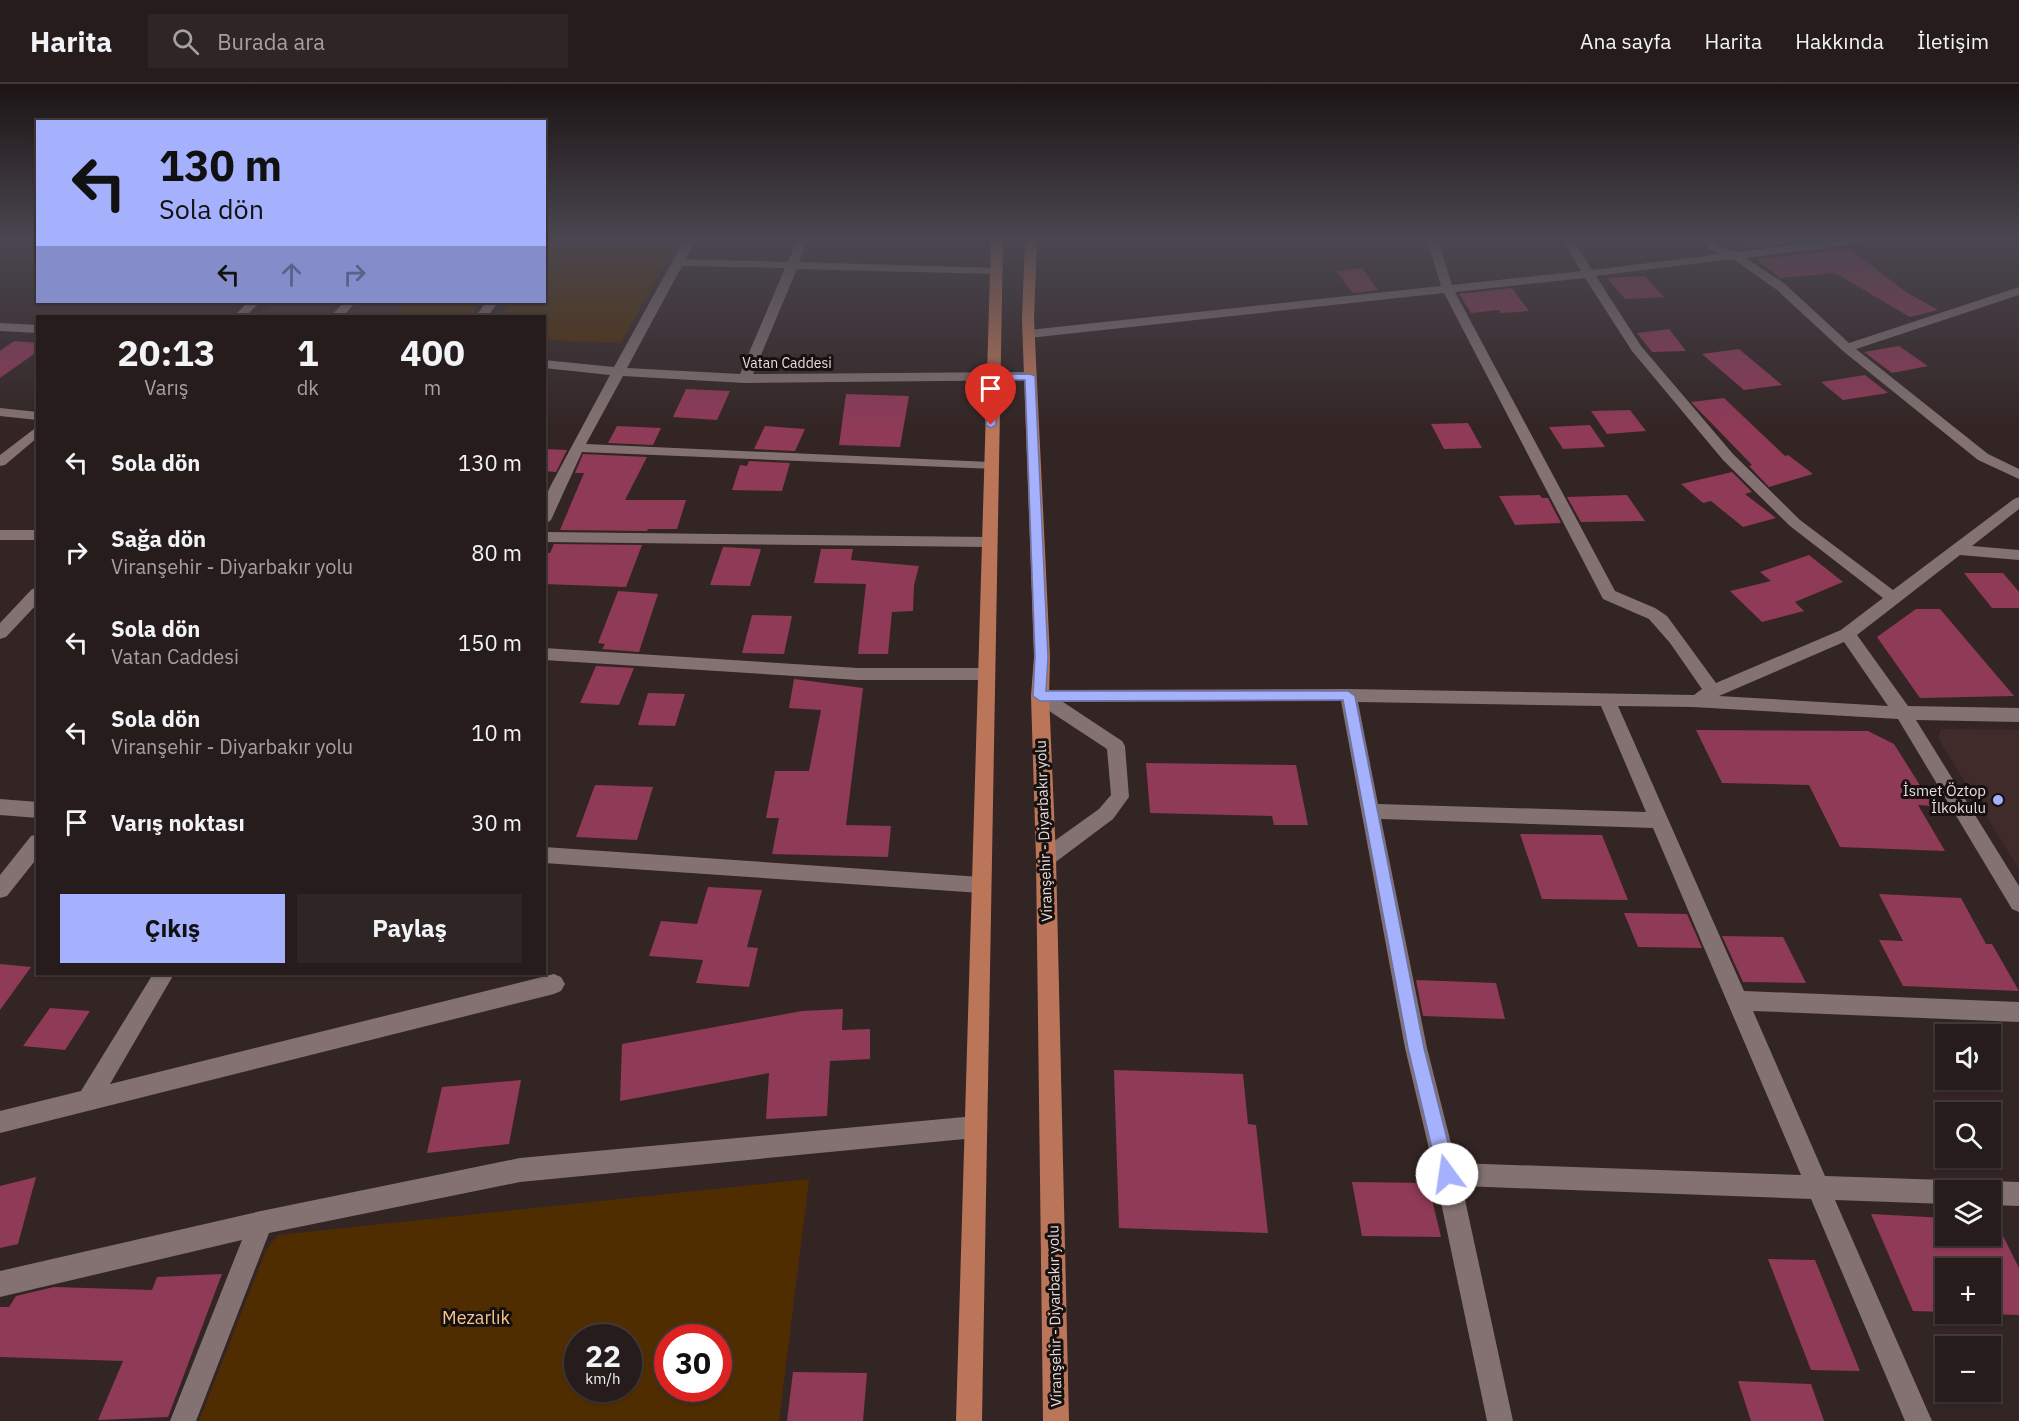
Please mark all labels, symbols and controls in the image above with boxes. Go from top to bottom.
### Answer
search box [148,14,568,68]
text: Harita [30,23,112,60]
icon: search [169,25,202,58]
text: Burada ara [217,27,325,56]
text: Ana sayfa [1580,27,1672,55]
text: Harita [1705,27,1762,55]
text: Hakkında [1795,27,1884,55]
text: İletişim [1917,27,1989,55]
text: 130 m [159,138,282,193]
icon: left [60,144,138,222]
text: Sola dön [159,191,264,226]
icon: left [212,258,245,291]
icon: ahead [275,258,308,291]
icon: right [338,258,371,291]
text: 20:13 [117,329,215,376]
text: 1 [297,329,319,376]
text: 400 [400,329,465,376]
street label: Vatan Caddesi [742,354,832,372]
pin [965,363,1016,425]
icon: arrive [974,372,1007,405]
text: Varış [144,374,189,401]
text: dk [297,374,319,401]
text: m [424,374,441,401]
icon: left [60,446,93,479]
text: Sola dön [111,448,200,477]
text: 130 m [458,448,522,477]
text: Sağa dön [111,524,206,553]
icon: right [60,536,93,569]
text: 80 m [471,538,522,567]
text: Viranşehir - Diyarbakır yolu [111,553,353,580]
text: Sola dön [111,614,200,643]
icon: left [60,626,93,659]
text: 150 m [458,628,522,657]
text: Vatan Caddesi [111,643,239,670]
text: Sola dön [111,704,200,733]
icon: left [60,716,93,749]
text: 10 m [471,718,522,747]
text: Viranşehir - Diyarbakır yolu [111,733,353,760]
street label: Viranşehir - Diyarbakır yolu [1031,740,1056,922]
place label: İsmet Öztop İlkokulu [1903,781,1986,817]
marker: İsmet Öztop İlkokulu [1991,793,2005,807]
icon: arrive [60,806,93,839]
text: Varış noktası [111,808,245,837]
text: 30 m [471,808,522,837]
button: Çıkış [60,894,285,963]
button: Paylaş [297,894,522,963]
map controls [1935,1024,2001,1402]
button: sound [1935,1024,2001,1090]
button: search [1935,1102,2001,1168]
position arrow [1415,1142,1479,1206]
button: layers [1935,1180,2001,1246]
street label: Viranşehir - Diyarbakır yolu [1043,1225,1066,1407]
button: + [1935,1258,2001,1324]
park label: Mezarlık [442,1306,510,1329]
speed limit sign: 30 [654,1324,732,1402]
text: 22 [585,1336,621,1375]
button: − [1935,1336,2001,1402]
text: km/h [585,1369,621,1388]

